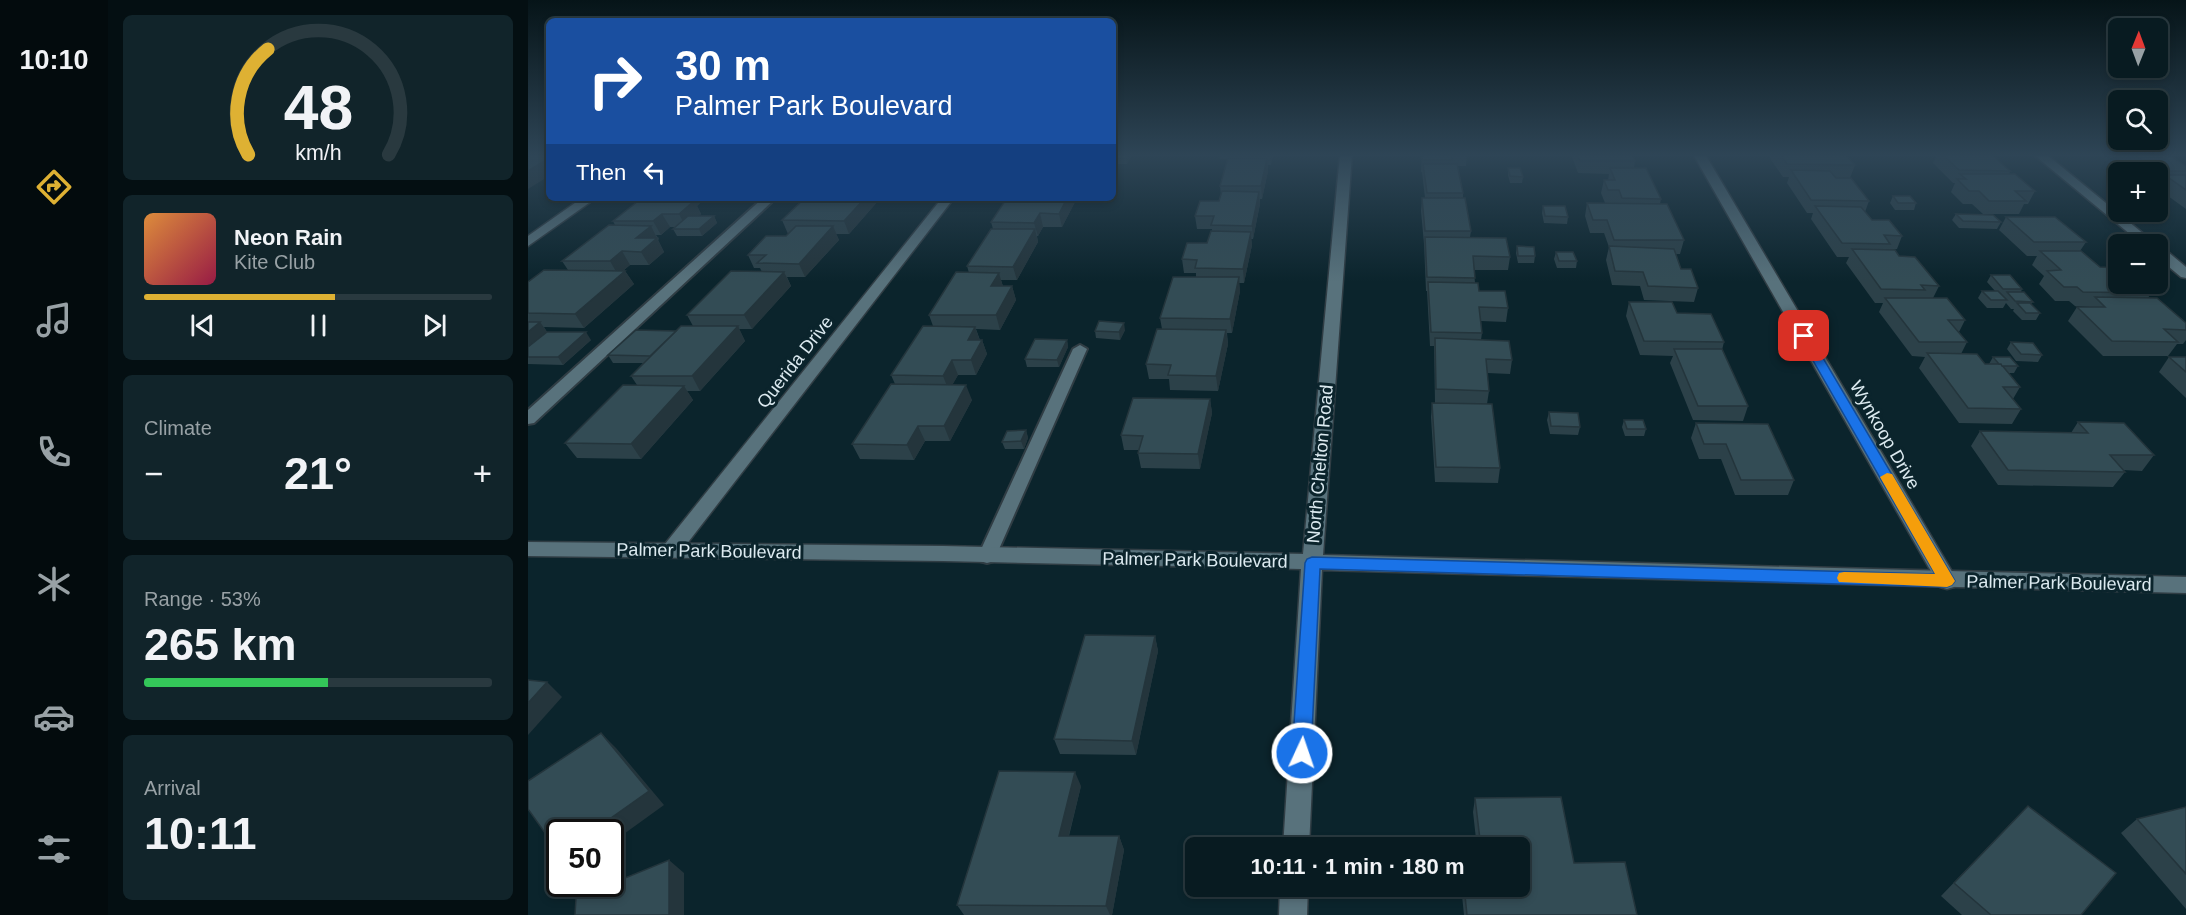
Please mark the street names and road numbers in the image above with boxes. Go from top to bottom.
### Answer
street label: Querida Drive [753,312,837,412]
street label: Wynkoop Drive [1846,377,1924,493]
street label: North Chelton Road [1303,384,1337,544]
street label: Palmer Park Boulevard [616,539,802,563]
street label: Palmer Park Boulevard [1102,548,1288,572]
street label: Palmer Park Boulevard [1966,571,2152,595]

